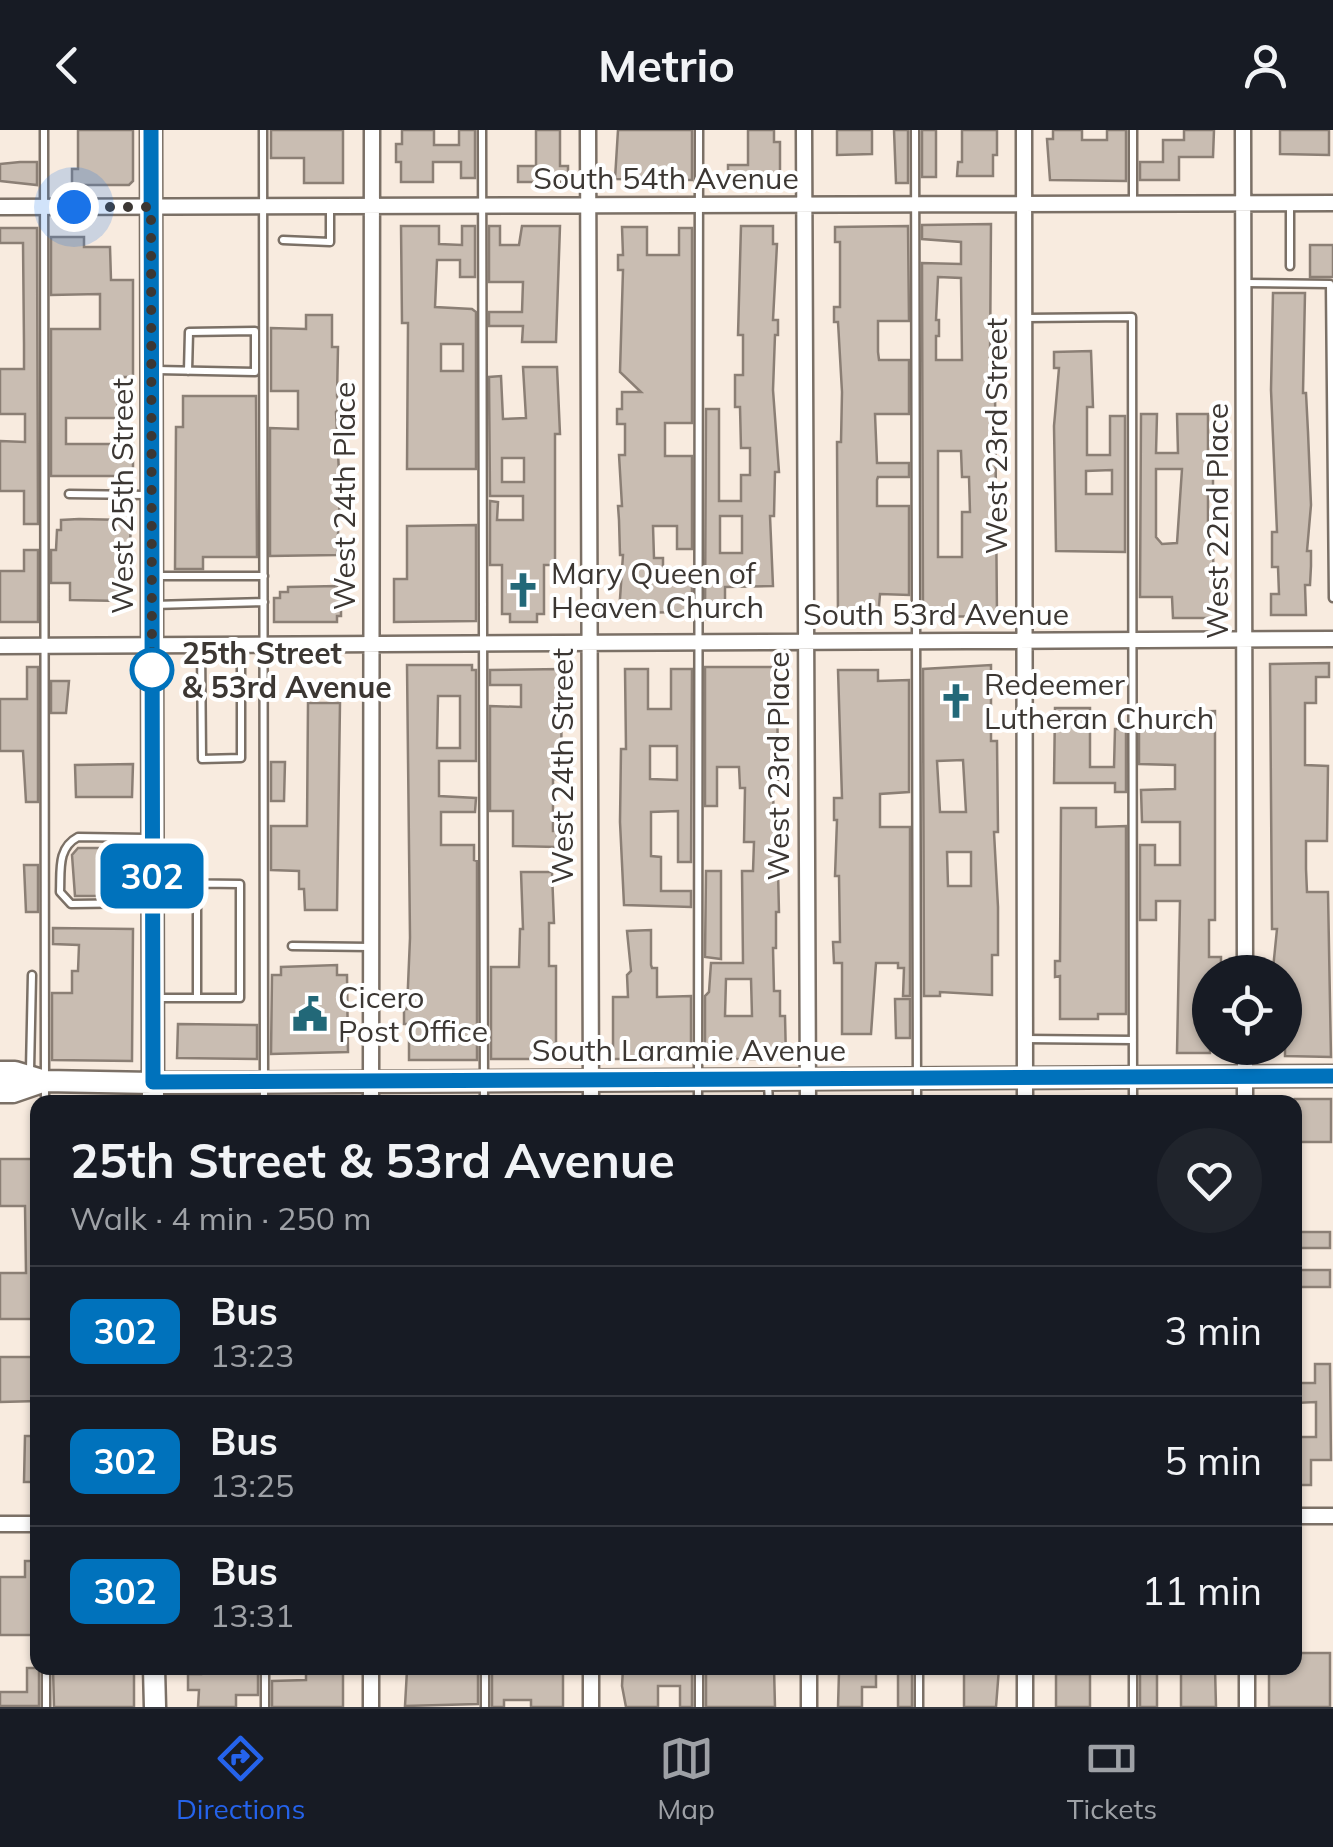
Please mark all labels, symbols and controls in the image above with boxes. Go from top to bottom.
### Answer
text: Metrio [598,37,735,93]
icon: back [40,38,95,93]
icon: person [1238,38,1293,93]
street label: South 54th Avenue [533,159,799,197]
your location [49,182,99,232]
street label: West 23rd Street [977,318,1015,554]
street label: West 25th Street [103,378,141,614]
street label: West 24th Place [325,382,363,610]
street label: West 22nd Place [1198,403,1236,639]
place label: Mary Queen of Heaven Church [551,554,764,626]
church icon: Mary Queen of Heaven Church [504,571,542,609]
street label: South 53rd Avenue [803,595,1069,633]
place label: 25th Street & 53rd Avenue [182,634,392,706]
street label: West 24th Street [543,648,581,884]
marker: 25th Street & 53rd Avenue [131,649,173,691]
street label: West 23rd Place [759,651,797,881]
place label: Redeemer Lutheran Church [984,665,1214,737]
church icon: Redeemer Lutheran Church [937,682,975,720]
line badge: 302 [94,844,210,908]
text: 302 [120,854,184,898]
map controls [1192,955,1302,1065]
button: locate [1192,955,1302,1065]
place label: Cicero Post Office [338,978,488,1050]
public building icon: Cicero Post Office [291,995,329,1033]
street label: South Laramie Avenue [532,1031,846,1069]
button: heart [1157,1128,1262,1233]
text: 25th Street & 53rd Avenue [70,1130,675,1190]
text: Walk · 4 min · 250 m [70,1198,371,1238]
text: Bus [210,1287,278,1335]
text: 3 min [1165,1307,1262,1355]
text: 302 [93,1309,157,1353]
text: 13:23 [210,1335,294,1375]
text: Bus [210,1417,278,1465]
text: 5 min [1165,1437,1262,1485]
text: 302 [93,1439,157,1483]
text: 13:25 [210,1465,294,1505]
text: Bus [210,1547,278,1595]
text: 11 min [1142,1567,1262,1615]
text: 302 [93,1569,157,1613]
text: 13:31 [210,1595,294,1635]
tab: Directions [176,1731,305,1826]
tab: Map [657,1731,715,1826]
tab: Tickets [1067,1731,1157,1826]

